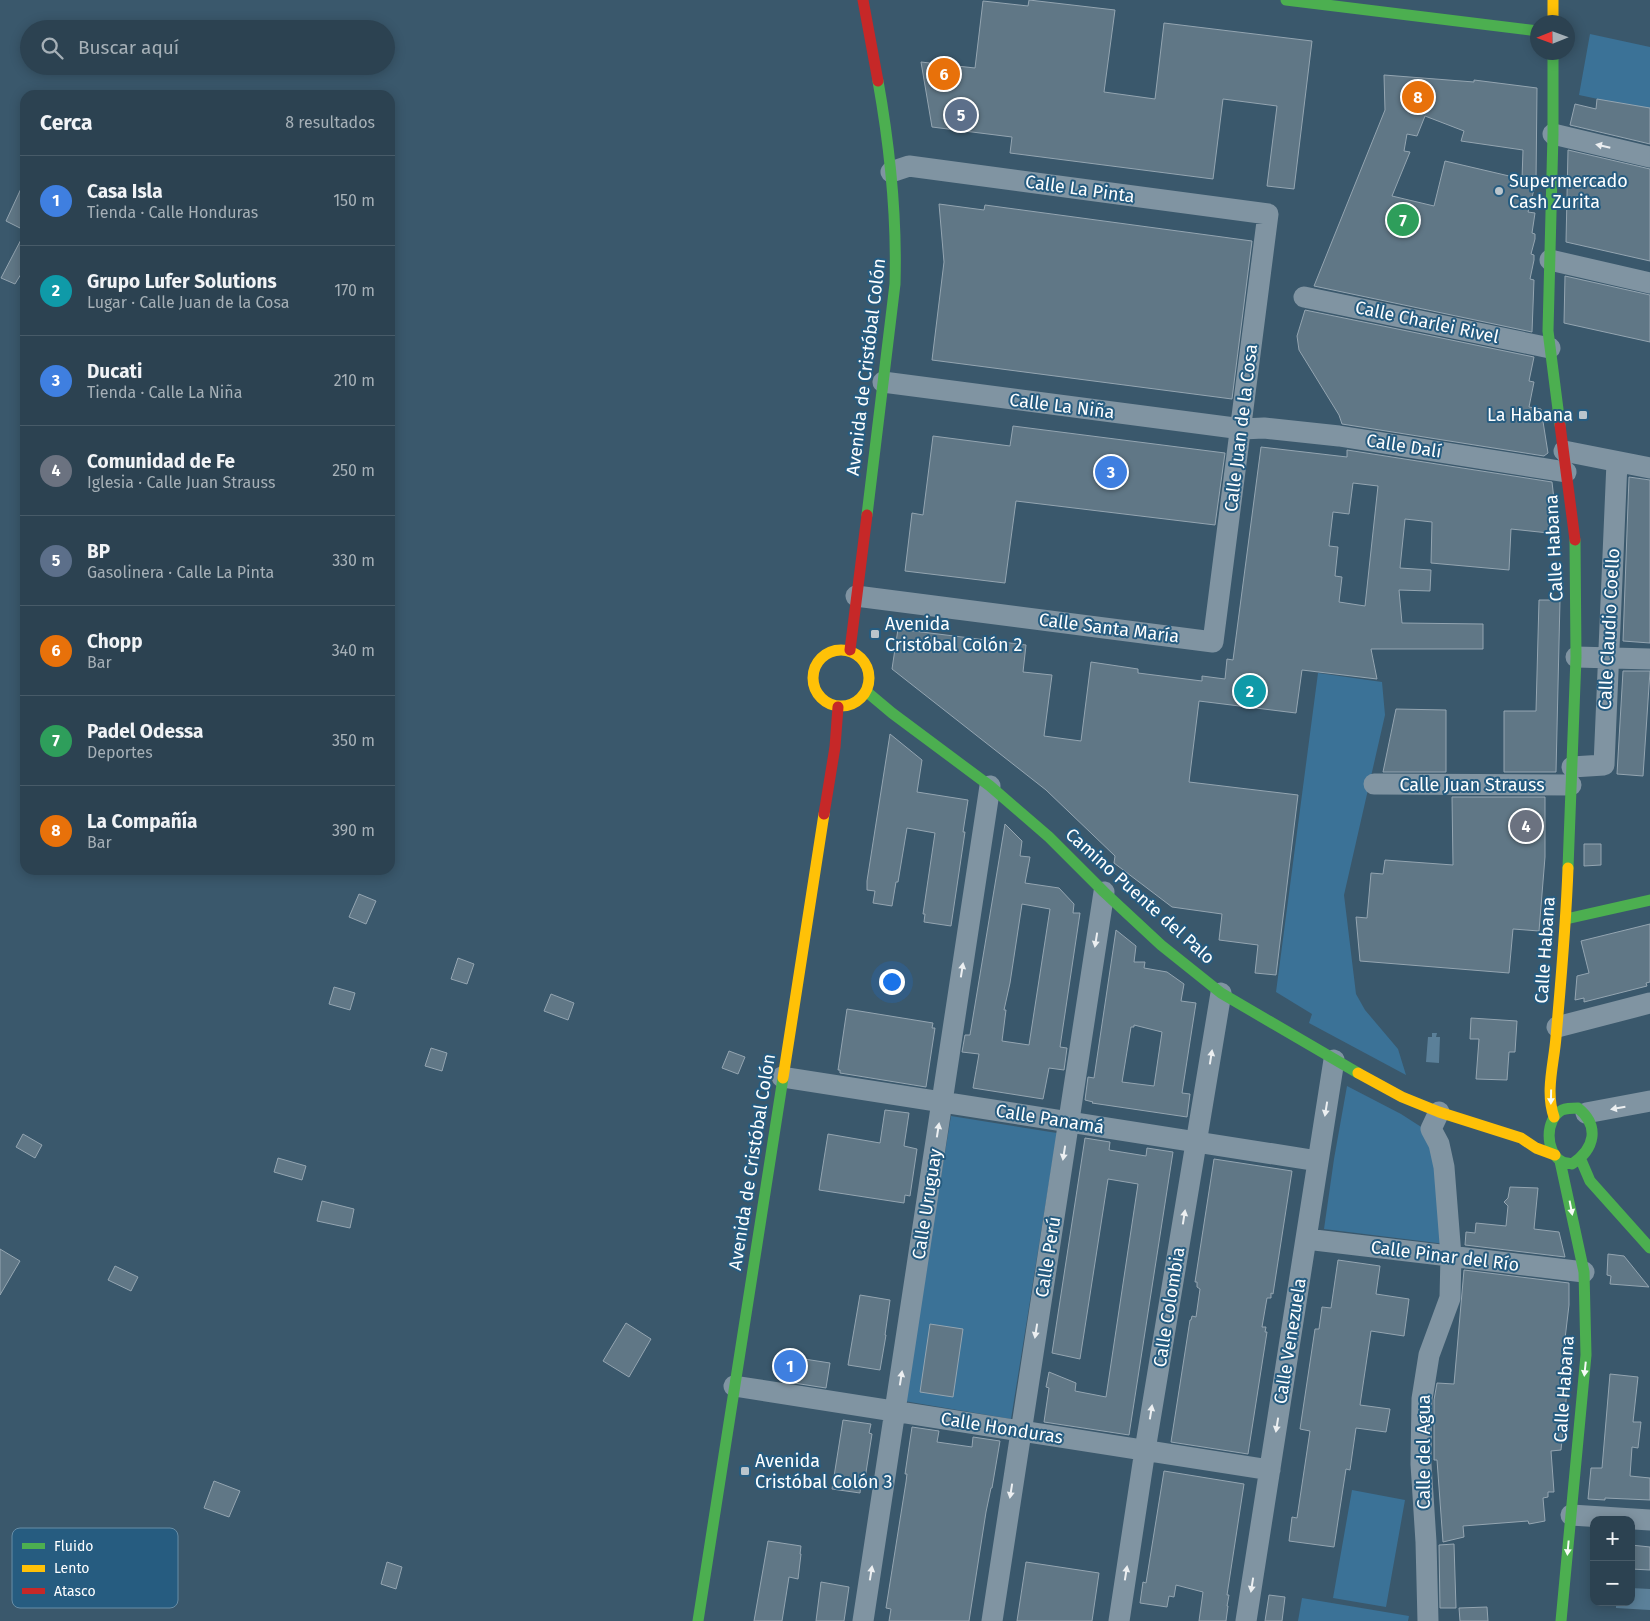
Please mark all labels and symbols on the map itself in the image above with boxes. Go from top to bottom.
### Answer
north arrow [1530,15,1575,60]
pin: 6 [928,55,960,93]
pin: 8 [1402,78,1434,116]
pin: 5 [945,96,977,134]
one-way arrow [1595,142,1610,150]
street label: Calle La Pinta [1024,170,1136,208]
place label: Supermercado Cash Zurita [1509,170,1628,213]
marker: Supermercado Cash Zurita [1493,185,1505,197]
pin: 7 [1387,201,1419,239]
street label: Avenida de Cristóbal Colón [842,257,890,477]
street label: Calle Charlei Rivel [1353,296,1501,348]
street label: Calle Juan de la Cosa [1220,343,1262,513]
street label: Calle La Niña [1008,389,1116,423]
place label: La Habana [1487,404,1573,426]
marker: La Habana [1577,409,1589,421]
street label: Calle Dalí [1365,429,1443,463]
pin: 3 [1095,453,1127,491]
street label: Calle Habana [1540,494,1568,602]
street label: Calle Claudio Coello [1594,548,1624,710]
street label: Calle Santa María [1038,608,1180,648]
place label: Avenida Cristóbal Colón 2 [885,613,1022,656]
marker: Avenida Cristóbal Colón 2 [869,628,881,640]
pin: 2 [1234,672,1266,710]
street label: Calle Juan Strauss [1399,774,1545,796]
pin: 4 [1510,807,1542,845]
street label: Camino Puente del Palo [1061,823,1219,969]
street label: Calle Habana [1530,896,1560,1004]
one-way arrow [1092,933,1100,949]
one-way arrow [959,961,967,977]
your location [879,969,905,995]
one-way arrow [1207,1049,1215,1065]
street label: Avenida de Cristóbal Colón [724,1052,780,1272]
one-way arrow [1546,1089,1554,1105]
street label: Calle Panamá [994,1100,1106,1138]
one-way arrow [1322,1101,1330,1117]
one-way arrow [1610,1104,1626,1112]
one-way arrow [934,1122,942,1138]
one-way arrow [1059,1145,1067,1161]
street label: Calle Uruguay [907,1147,947,1261]
one-way arrow [1567,1201,1575,1217]
one-way arrow [1180,1209,1188,1225]
street label: Calle Perú [1031,1215,1065,1299]
street label: Calle Pinar del Río [1370,1236,1520,1276]
street label: Calle Colombia [1149,1245,1189,1369]
street label: Calle Venezuela [1269,1277,1311,1405]
one-way arrow [1032,1323,1040,1339]
street label: Calle Habana [1549,1335,1579,1443]
pin: 1 [774,1347,806,1385]
one-way arrow [1581,1361,1589,1377]
one-way arrow [897,1369,905,1385]
street label: Calle del Agua [1413,1395,1435,1509]
one-way arrow [1148,1404,1156,1420]
street label: Calle Honduras [939,1407,1065,1449]
one-way arrow [1273,1417,1281,1433]
place label: Avenida Cristóbal Colón 3 [755,1450,892,1493]
marker: Avenida Cristóbal Colón 3 [739,1465,751,1477]
one-way arrow [1007,1484,1015,1500]
legend [12,1528,178,1608]
text: Fluido [54,1538,93,1555]
one-way arrow [1564,1541,1572,1557]
text: Lento [54,1560,89,1577]
one-way arrow [867,1564,875,1580]
one-way arrow [1123,1564,1131,1580]
one-way arrow [1248,1578,1256,1594]
text: Atasco [54,1583,96,1600]

